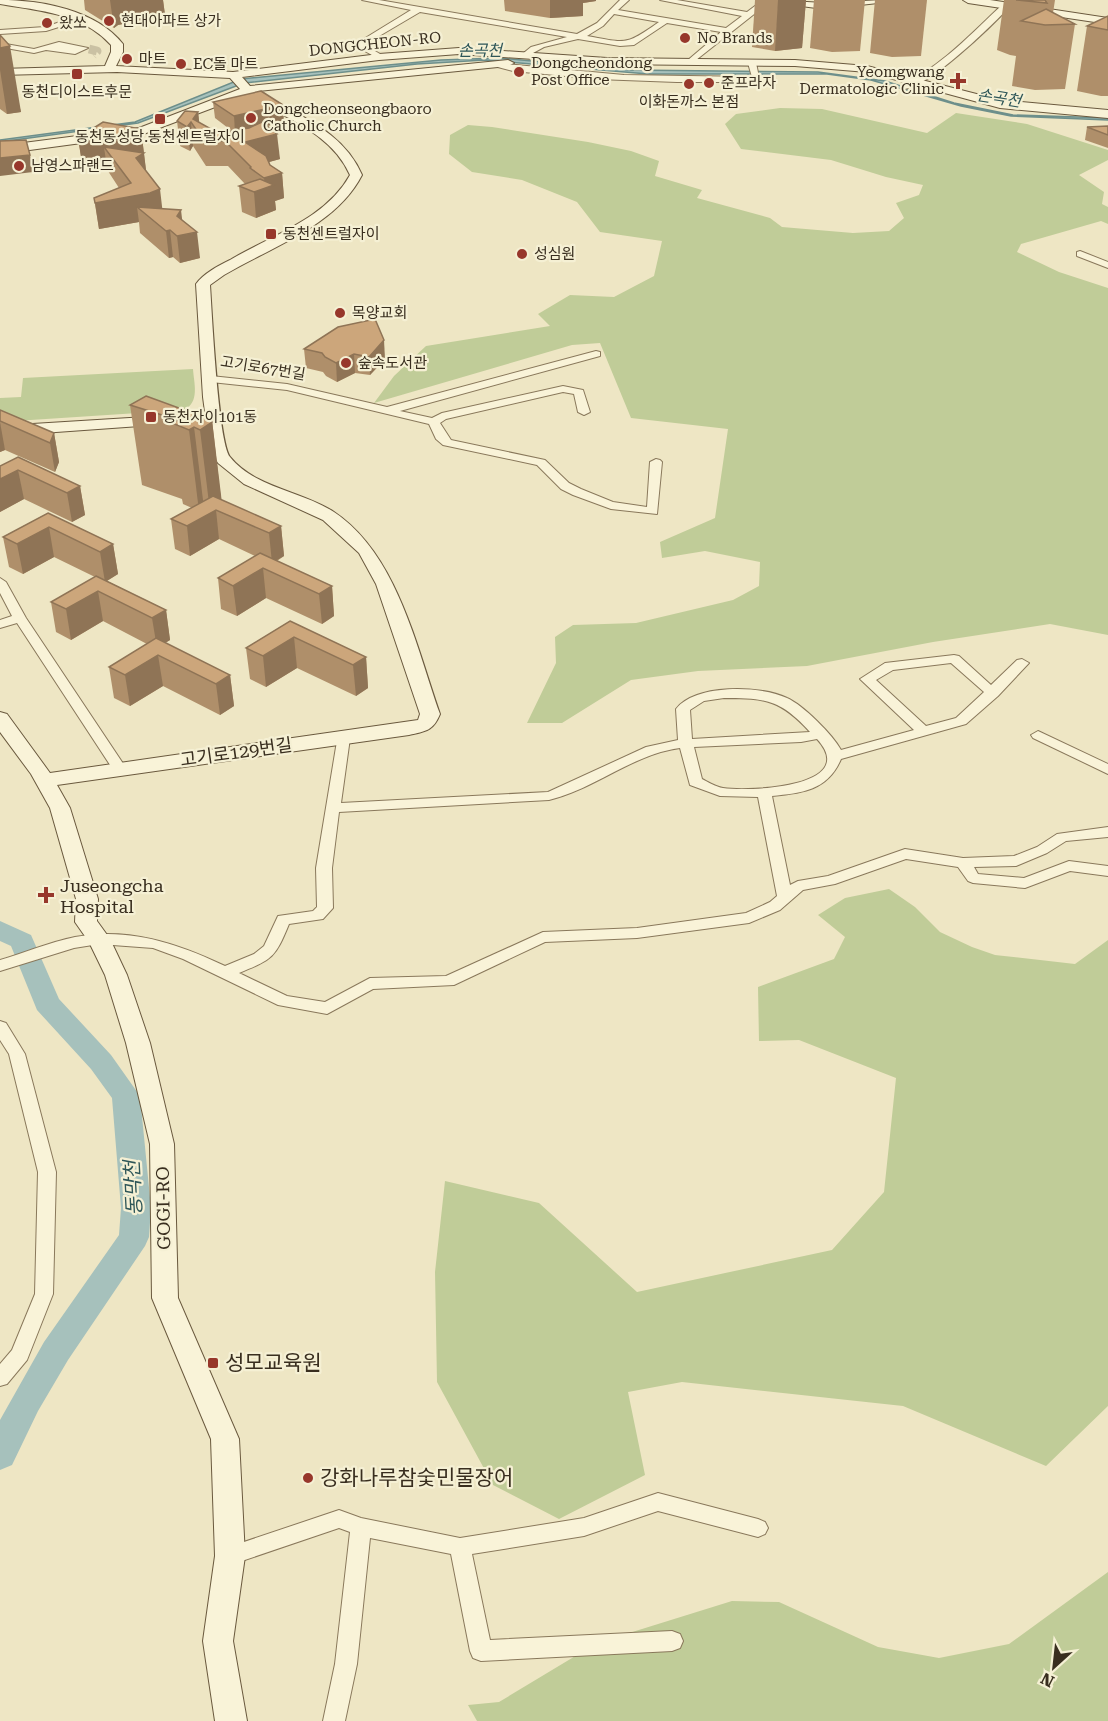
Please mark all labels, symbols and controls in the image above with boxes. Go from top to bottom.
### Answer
place label: 현대아파트 상가 [121,12,222,30]
place label: 왔쏘 [59,14,87,32]
marker: 현대아파트 상가 [102,14,116,28]
marker: 왔쏘 [40,16,54,30]
street label: DONGCHEON-RO [308,28,442,60]
place label: No Brands [697,29,772,47]
marker: No Brands [678,31,692,45]
water label: 손곡천 [458,41,504,60]
place label: 마트 [139,50,167,68]
marker: 마트 [120,52,134,66]
place label: Dongcheondong Post Office [531,54,652,89]
place label: EC돌 마트 [193,55,259,73]
marker: EC돌 마트 [174,57,188,71]
place label: Yeomgwang Dermatologic Clinic [799,63,944,98]
marker: Dongcheondong Post Office [512,65,526,79]
marker: 동천디이스트후문 [70,67,84,81]
marker: Yeomgwang Dermatologic Clinic [949,72,967,90]
place label: 준프라자 [721,74,776,92]
marker: 준프라자 [702,76,716,90]
marker: 이화돈까스 본점 [682,77,696,91]
place label: 동천디이스트후문 [22,83,132,101]
water label: 손곡천 [976,85,1025,111]
place label: 이화돈까스 본점 [639,93,739,111]
place label: Dongcheonseongbaoro Catholic Church [263,100,432,135]
marker: Dongcheonseongbaoro Catholic Church [244,111,258,125]
marker: 동천동성당.동천센트럴자이 [153,112,167,126]
place label: 동천동성당.동천센트럴자이 [75,128,245,146]
place label: 남영스파랜드 [31,157,114,175]
marker: 남영스파랜드 [12,159,26,173]
place label: 동천센트럴자이 [283,225,380,243]
marker: 동천센트럴자이 [264,227,278,241]
place label: 성심원 [534,245,575,263]
marker: 성심원 [515,247,529,261]
place label: 목양교회 [352,304,407,322]
marker: 목양교회 [333,306,347,320]
street label: 고기로67번길 [219,352,307,384]
place label: 숲속도서관 [358,354,427,372]
marker: 숲속도서관 [339,356,353,370]
place label: 동천자이101동 [163,408,257,426]
marker: 동천자이101동 [144,410,158,424]
street label: 고기로129번길 [179,734,293,770]
place label: Juseongcha Hospital [60,875,164,917]
marker: Juseongcha Hospital [37,886,55,904]
water label: 동막천 [119,1157,146,1216]
street label: GOGI-RO [152,1166,174,1250]
place label: 성모교육원 [225,1351,322,1375]
marker: 성모교육원 [206,1356,220,1370]
place label: 강화나루참숯민물장어 [320,1466,513,1490]
marker: 강화나루참숯민물장어 [301,1471,315,1485]
north arrow [1024,1637,1084,1697]
text: N [1038,1669,1057,1691]

